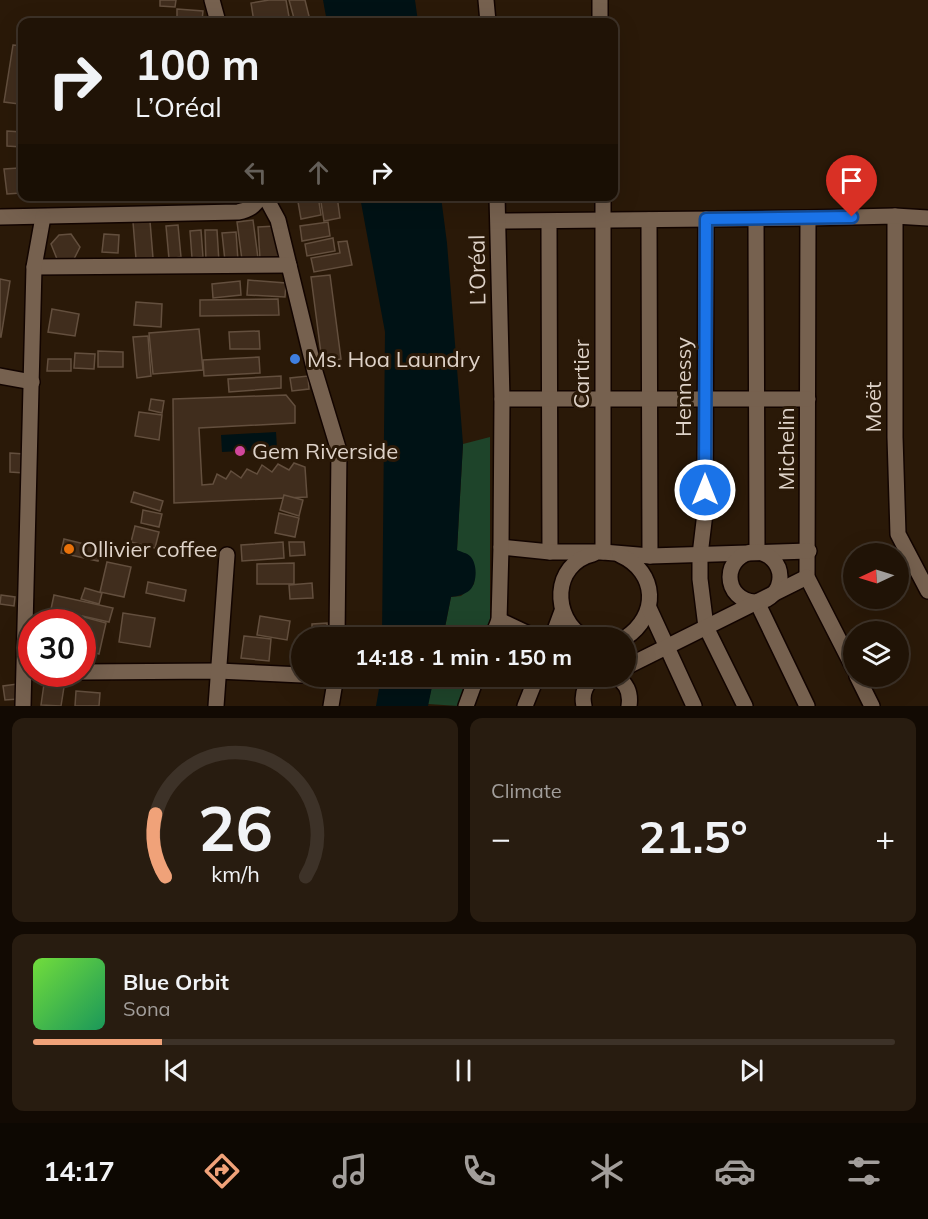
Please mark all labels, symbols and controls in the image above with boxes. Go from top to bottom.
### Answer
text: 100 m [135,38,260,91]
icon: right [36,42,114,120]
text: L’Oréal [135,90,222,124]
pin [826,155,877,217]
icon: left [239,156,272,189]
icon: ahead [302,156,335,189]
icon: right [365,156,398,189]
icon: arrive [835,164,868,197]
street label: L’Oréal [462,234,492,306]
street label: Hennessy [669,337,697,437]
street label: Cartier [567,339,595,409]
place label: Ms. Hoa Laundry [307,345,480,373]
marker: Ms. Hoa Laundry [288,352,302,366]
street label: Moët [859,381,887,433]
street label: Michelin [772,407,800,491]
place label: Gem Riverside [252,437,398,465]
marker: Gem Riverside [233,444,247,458]
position arrow [673,458,737,522]
place label: Ollivier coffee [81,535,218,563]
marker: Ollivier coffee [62,542,76,556]
north arrow [843,543,909,609]
map controls [843,543,909,687]
speed limit sign: 30 [18,609,96,687]
button: layers [843,621,909,687]
text: 14:18 · 1 min · 150 m [355,643,572,671]
text: Climate [491,778,562,803]
text: 26 [198,788,272,867]
text: 21.5° [638,808,748,864]
text: − [491,817,511,858]
text: + [875,817,895,858]
text: km/h [211,860,259,887]
text: Blue Orbit [123,968,229,996]
text: Sona [123,996,171,1021]
icon: previous [160,1054,193,1087]
icon: pause [447,1054,480,1087]
icon: next [735,1054,768,1087]
icon: directions [201,1150,243,1192]
icon: music [329,1150,371,1192]
icon: phone [458,1150,500,1192]
icon: climate [586,1150,628,1192]
icon: car [714,1150,756,1192]
icon: filters [843,1150,885,1192]
text: 14:17 [43,1154,115,1188]

